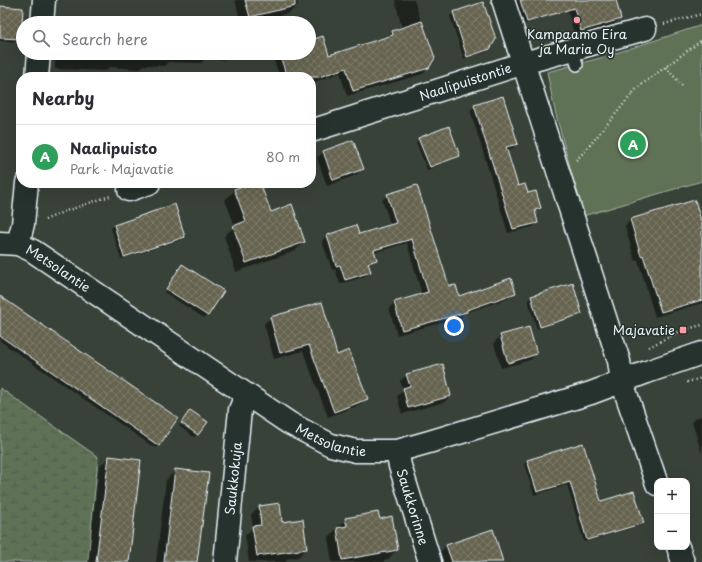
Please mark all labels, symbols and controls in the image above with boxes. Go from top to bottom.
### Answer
marker: Kampaamo Eira ja Maria Oy [572,15,582,25]
search box [16,16,316,60]
place label: Kampaamo Eira ja Maria Oy [527,24,628,58]
icon: search [30,27,52,49]
text: Search here [62,27,148,50]
street label: Naalipuistontie [417,58,514,105]
text: Nearby [32,85,94,111]
pin: A [620,129,646,159]
text: Naalipuisto [70,136,157,159]
text: A [40,147,50,166]
text: 80 m [266,147,300,166]
text: Park · Majavatie [70,159,174,178]
street label: Metsolantie [23,239,95,296]
your location [444,316,464,336]
place label: Majavatie [613,320,675,339]
marker: Majavatie [678,325,688,335]
street label: Metsolantie [293,418,366,460]
street label: Saukkokuja [220,440,246,516]
street label: Saukkorinne [392,466,434,547]
map controls [654,478,690,550]
button: + [654,478,690,514]
button: − [654,514,690,550]

